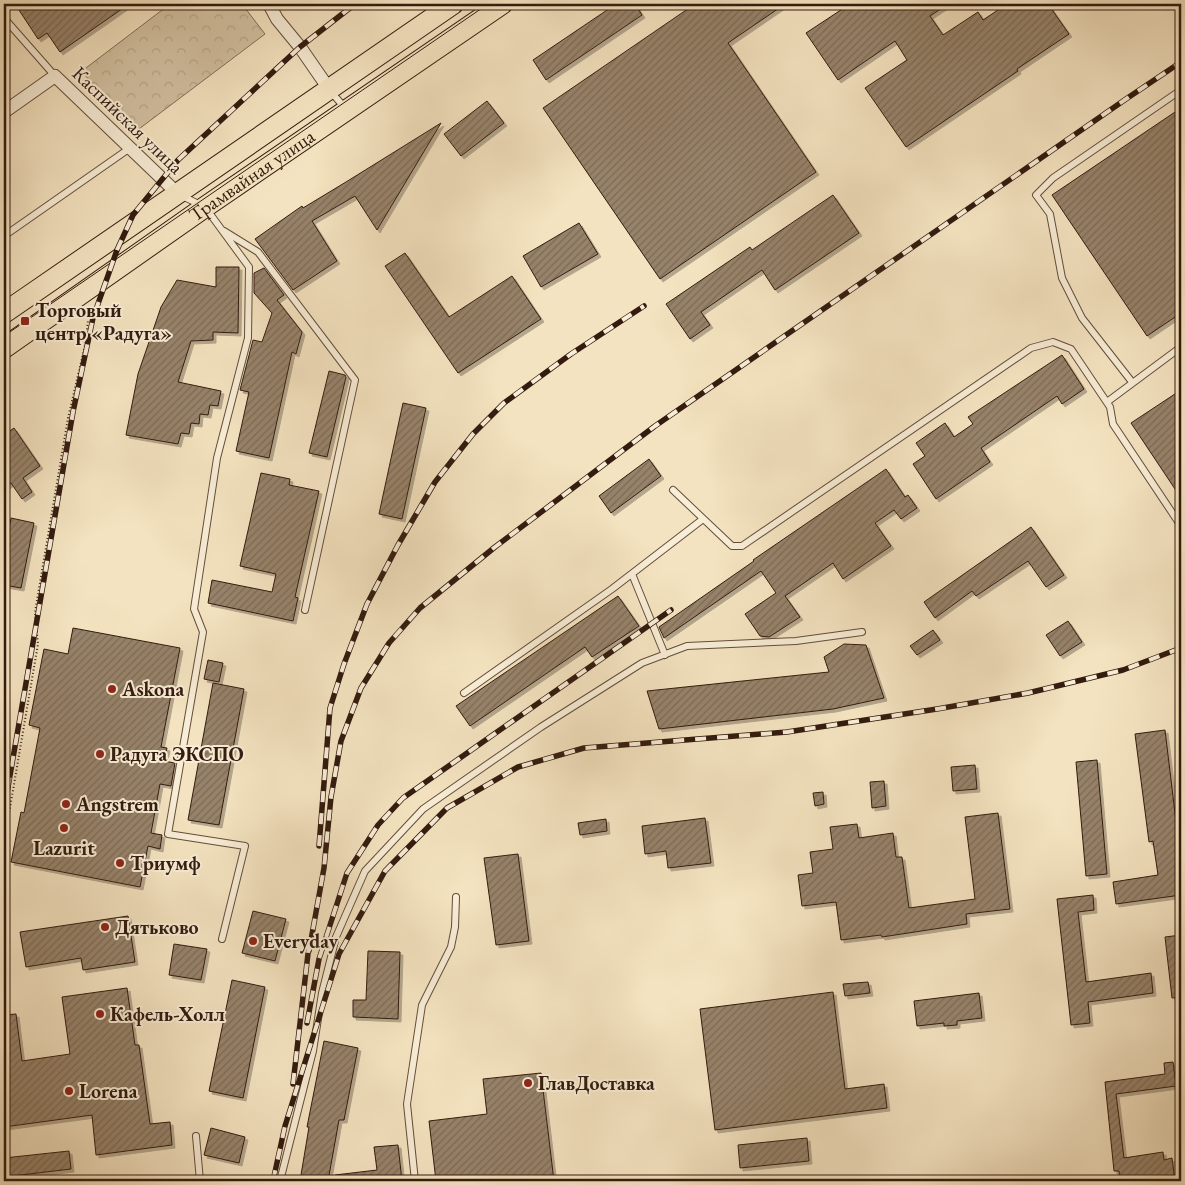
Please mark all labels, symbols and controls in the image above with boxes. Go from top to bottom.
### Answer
street label: Каспийская улица [67,60,189,180]
street label: Трамвайная улица [184,123,320,227]
place label: Торговый центр «Радуга» [35,297,172,346]
marker: Торговый центр «Радуга» [19,315,31,327]
place label: Askona [121,676,184,702]
marker: Askona [106,683,118,695]
place label: Радуга ЭКСПО [110,741,244,767]
marker: Радуга ЭКСПО [94,748,106,760]
place label: Angstrem [75,791,159,817]
marker: Angstrem [60,798,72,810]
marker: Lazurit [58,822,70,834]
place label: Lazurit [33,835,95,861]
place label: Триумф [130,850,201,876]
marker: Триумф [114,857,126,869]
place label: Дятьково [115,914,199,940]
marker: Дятьково [99,921,111,933]
place label: Everyday [263,928,338,954]
marker: Everyday [247,935,259,947]
place label: Кафель-Холл [110,1001,225,1027]
marker: Кафель-Холл [94,1008,106,1020]
place label: ГлавДоставка [538,1070,655,1096]
marker: ГлавДоставка [522,1077,534,1089]
place label: Lorena [79,1078,138,1104]
marker: Lorena [63,1085,75,1097]

